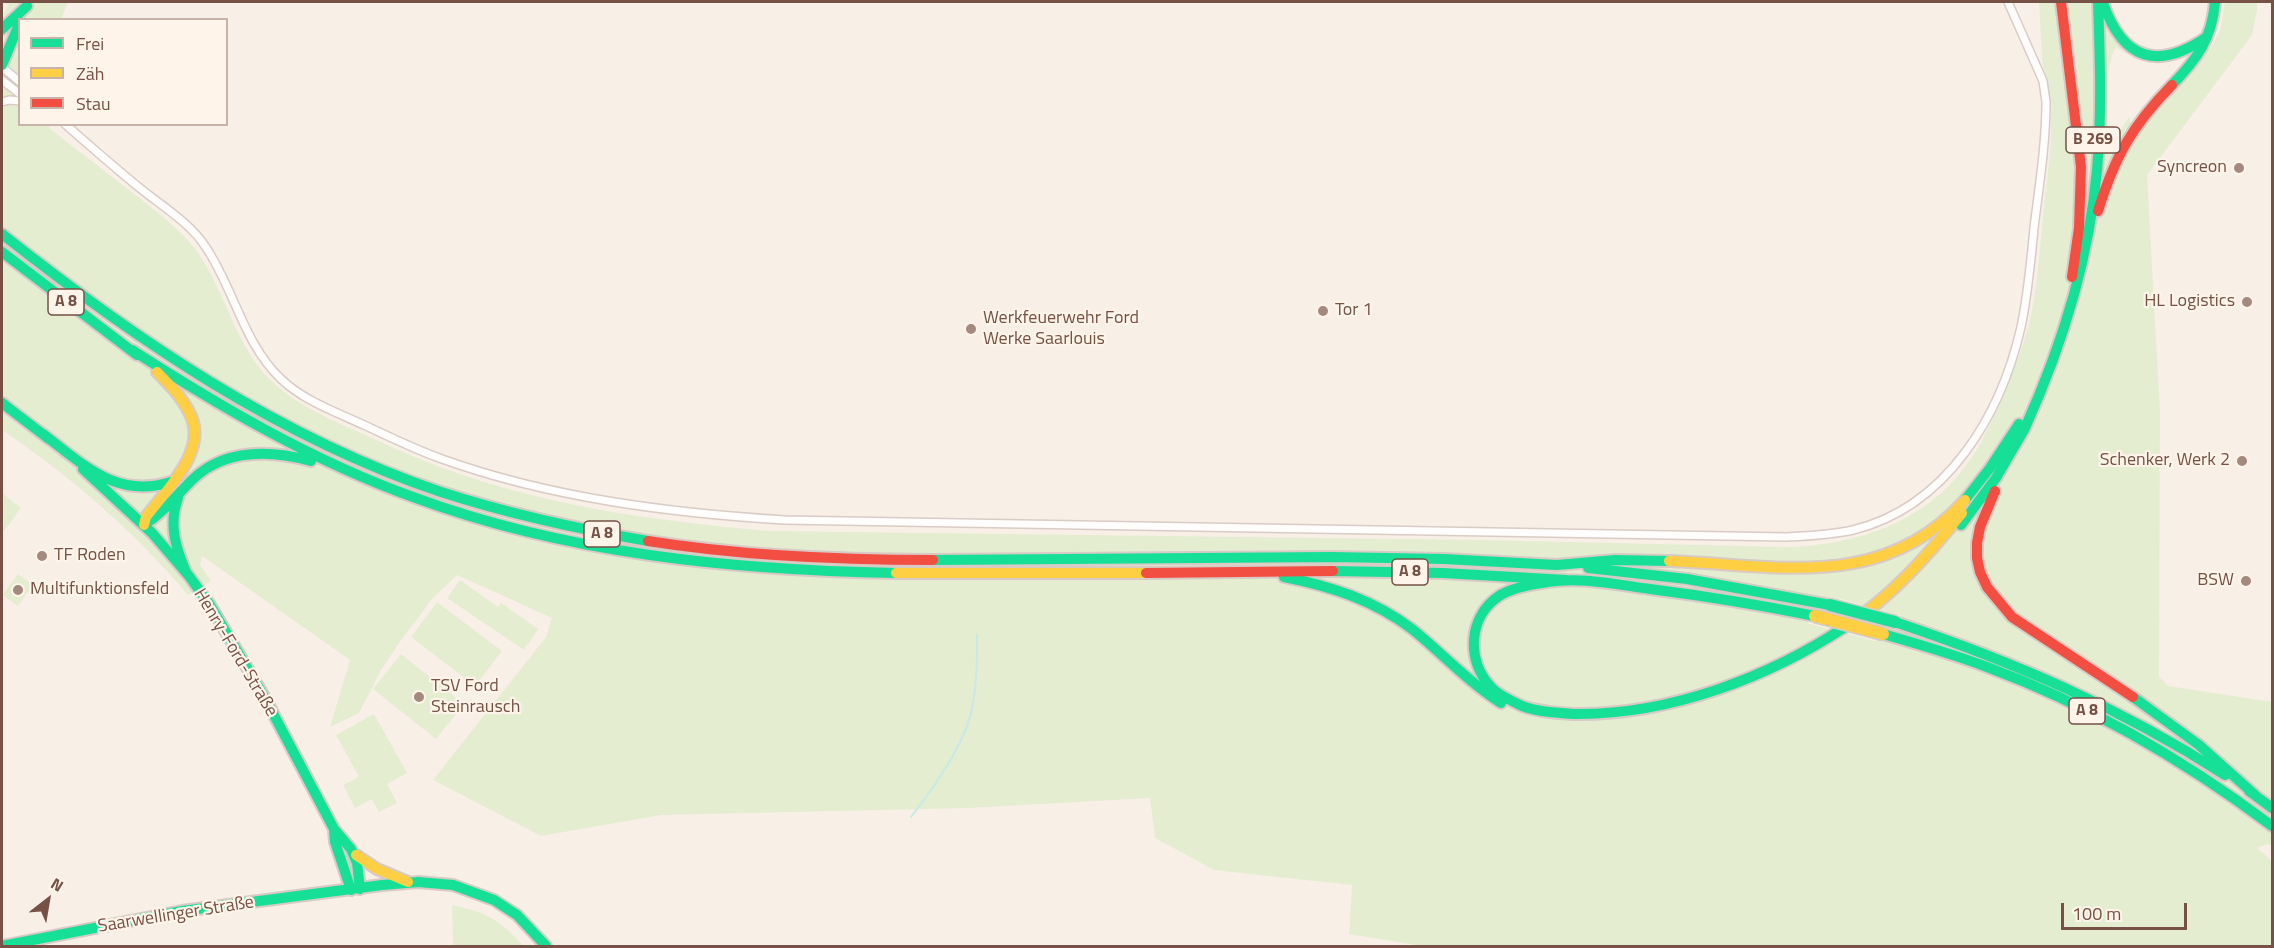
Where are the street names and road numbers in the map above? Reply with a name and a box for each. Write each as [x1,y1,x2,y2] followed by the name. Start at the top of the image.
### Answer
[2066,127,2120,153] road number: B 269
[48,289,84,315] road number: A 8
[584,521,620,547] road number: A 8
[1392,559,1428,585] road number: A 8
[188,585,282,721] street label: Henry-Ford-Straße
[2069,698,2105,724] road number: A 8
[96,892,256,938] street label: Saarwellinger Straße

